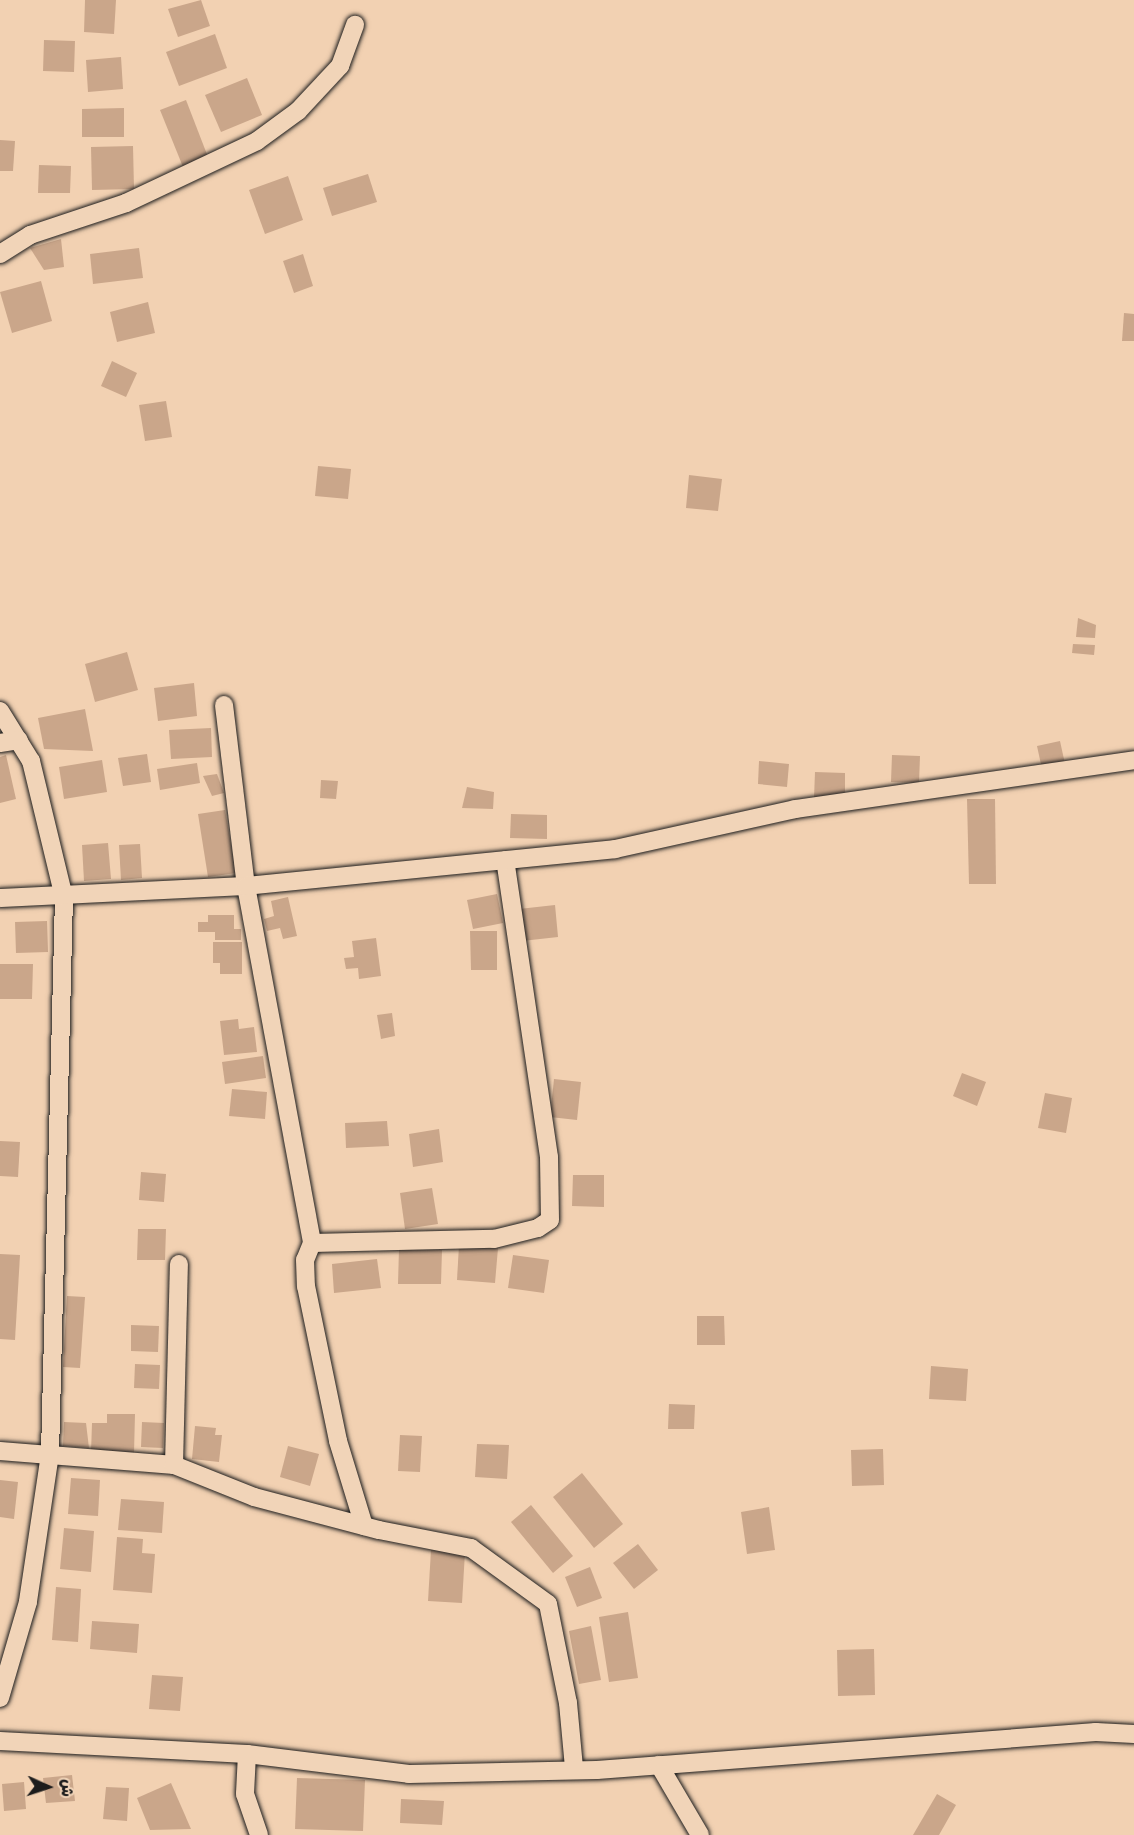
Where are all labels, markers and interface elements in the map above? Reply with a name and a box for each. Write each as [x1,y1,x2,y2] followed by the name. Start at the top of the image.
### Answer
[18,1757,78,1817] north arrow
[54,1779,78,1797] text: ش

